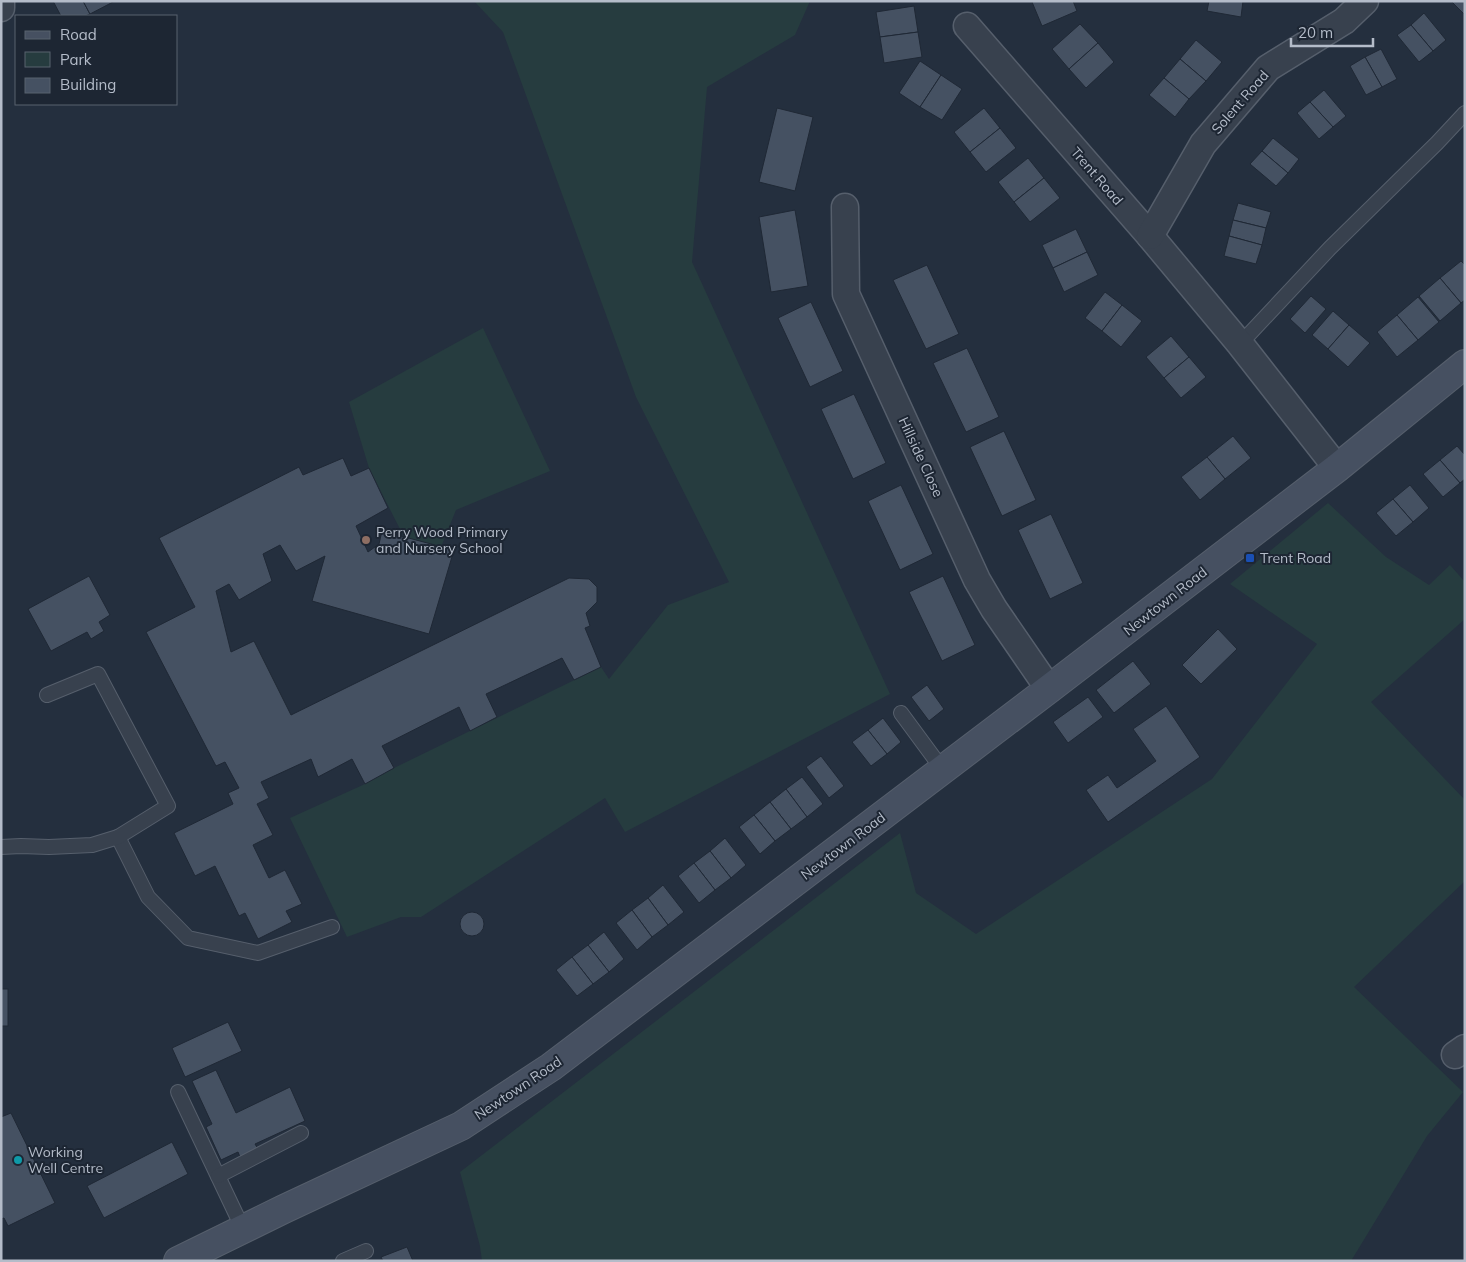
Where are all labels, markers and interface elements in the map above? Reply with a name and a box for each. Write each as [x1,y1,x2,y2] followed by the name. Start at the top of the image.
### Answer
[15,15,178,105] legend
[1291,15,1374,47] scale bar
[1298,23,1333,42] text: 20 m
[60,25,97,44] text: Road
[60,50,92,69] text: Park
[1207,66,1273,138] street label: Solent Road
[60,75,116,94] text: Building
[1067,143,1127,209] street label: Trent Road
[895,414,947,500] street label: Hillside Close
[376,523,508,557] place label: Perry Wood Primary and Nursery School
[360,534,372,546] marker: Perry Wood Primary and Nursery School
[1260,549,1331,567] place label: Trent Road
[1244,552,1256,564] marker: Trent Road
[1120,563,1210,639] street label: Newtown Road
[797,808,889,884] street label: Newtown Road
[471,1052,565,1124] street label: Newtown Road
[28,1143,103,1177] place label: Working Well Centre
[12,1154,24,1166] marker: Working Well Centre

